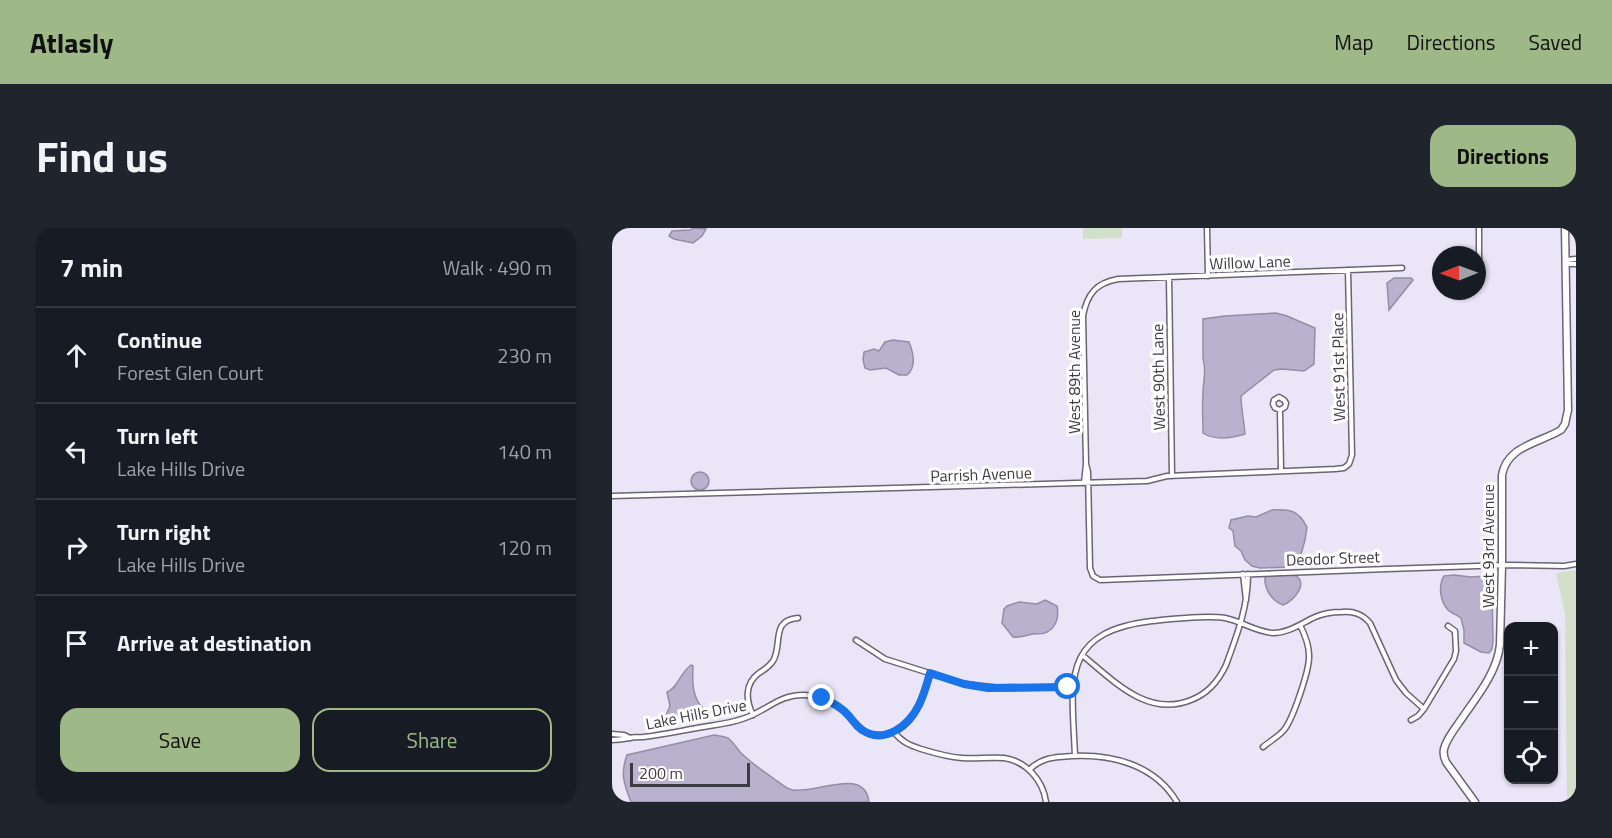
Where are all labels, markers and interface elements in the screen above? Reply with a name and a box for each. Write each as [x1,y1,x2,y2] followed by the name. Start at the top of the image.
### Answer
[30,21,113,64] text: Atlasly
[1334,26,1374,58] text: Map
[1407,26,1496,58] text: Directions
[1529,26,1582,58] text: Saved
[36,124,168,188] text: Find us
[1430,125,1576,187] button: Directions
[1432,246,1486,300] north arrow
[60,248,123,287] text: 7 min
[1209,249,1291,275] street label: Willow Lane
[443,252,552,283] text: Walk · 490 m
[1062,310,1086,434] street label: West 89th Avenue
[1325,312,1351,422] street label: West 91st Place
[117,323,202,357] text: Continue
[1145,324,1171,430] street label: West 90th Lane
[60,339,93,372] icon: ahead
[497,340,552,371] text: 230 m
[117,357,263,388] text: Forest Glen Court
[117,419,198,453] text: Turn left
[60,435,93,468] icon: left
[497,436,552,467] text: 140 m
[117,453,245,484] text: Lake Hills Drive
[930,460,1032,488] street label: Parrish Avenue
[1476,484,1500,608] street label: West 93rd Avenue
[117,515,211,549] text: Turn right
[60,531,93,564] icon: right
[497,532,552,563] text: 120 m
[1286,544,1381,572] street label: Deodor Street
[117,549,245,580] text: Lake Hills Drive
[1504,622,1558,784] map controls
[1504,622,1558,676] button: +
[117,626,312,660] text: Arrive at destination
[60,627,93,660] icon: arrive
[1054,673,1080,699] route start
[1504,676,1558,730] button: −
[808,684,834,710] route end
[643,692,749,736] street label: Lake Hills Drive
[60,708,300,772] button: Save
[312,708,552,772] button: Share
[1504,730,1558,784] button: locate
[630,760,750,788] scale bar
[639,761,683,785] text: 200 m

